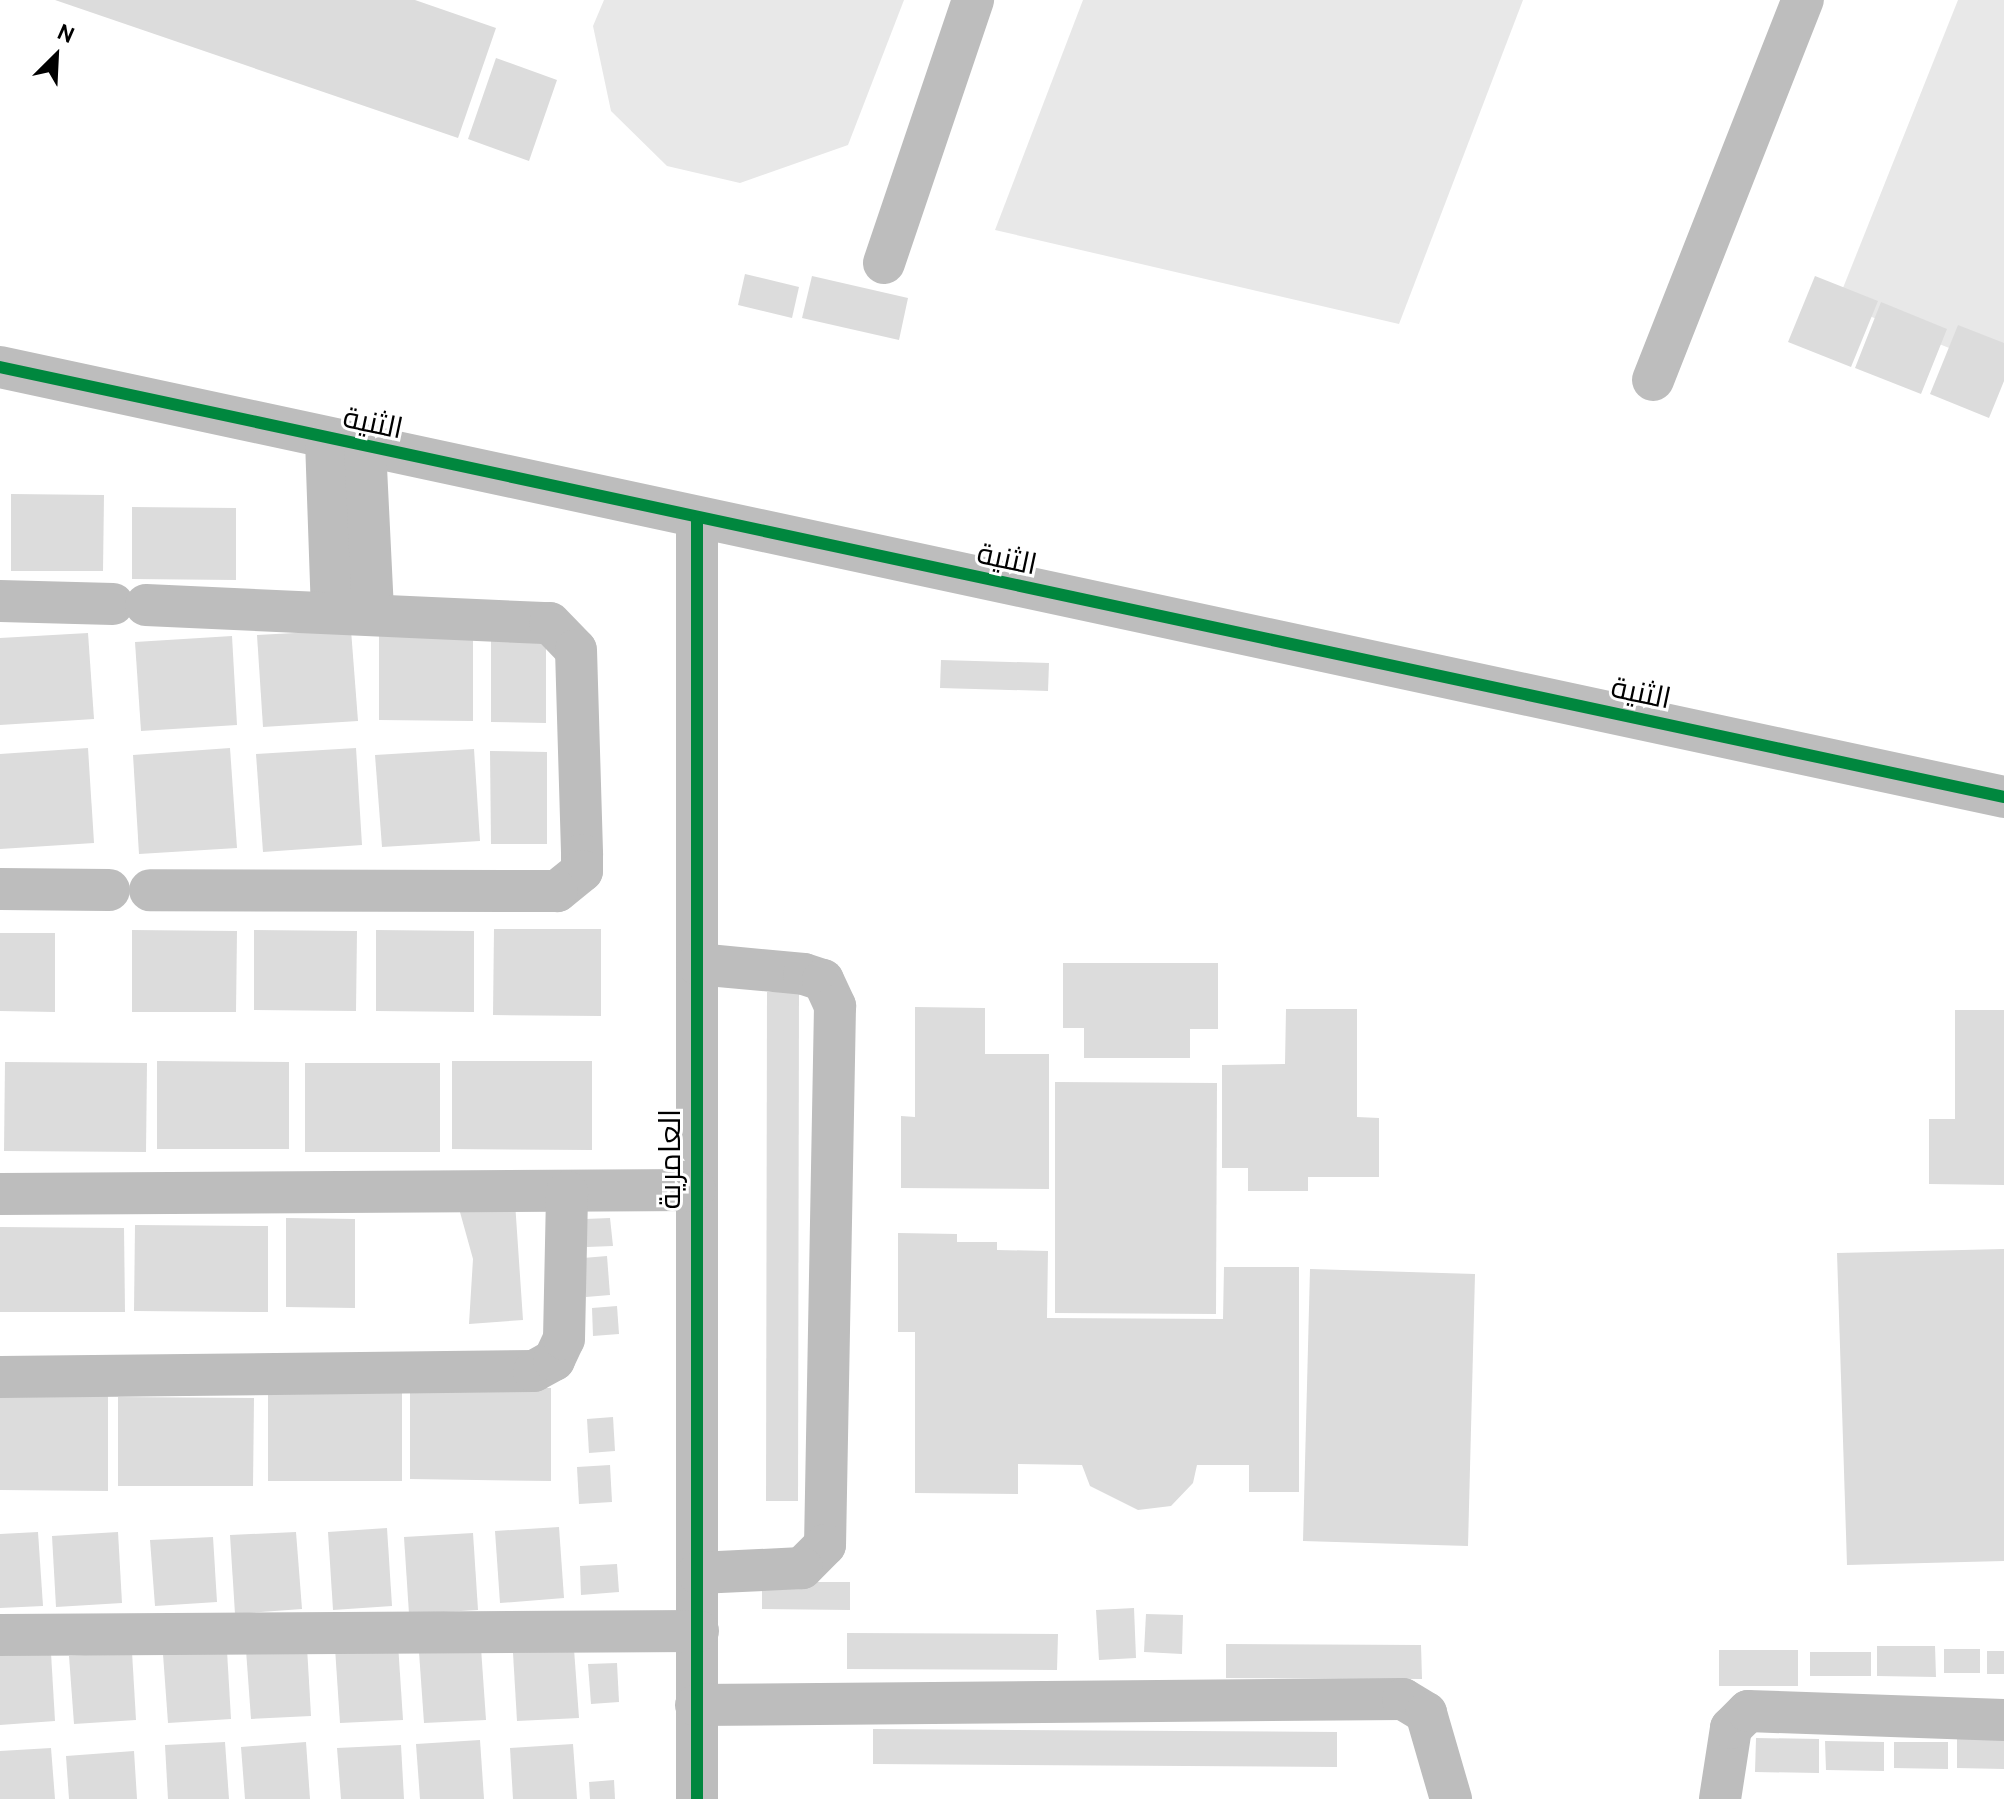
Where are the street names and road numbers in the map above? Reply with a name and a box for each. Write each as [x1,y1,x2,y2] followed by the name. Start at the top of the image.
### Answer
[340,399,406,447] street label: الثنية
[974,535,1040,583] street label: الثنية
[1608,669,1674,717] street label: الثنية
[652,1109,688,1209] street label: العامرية

